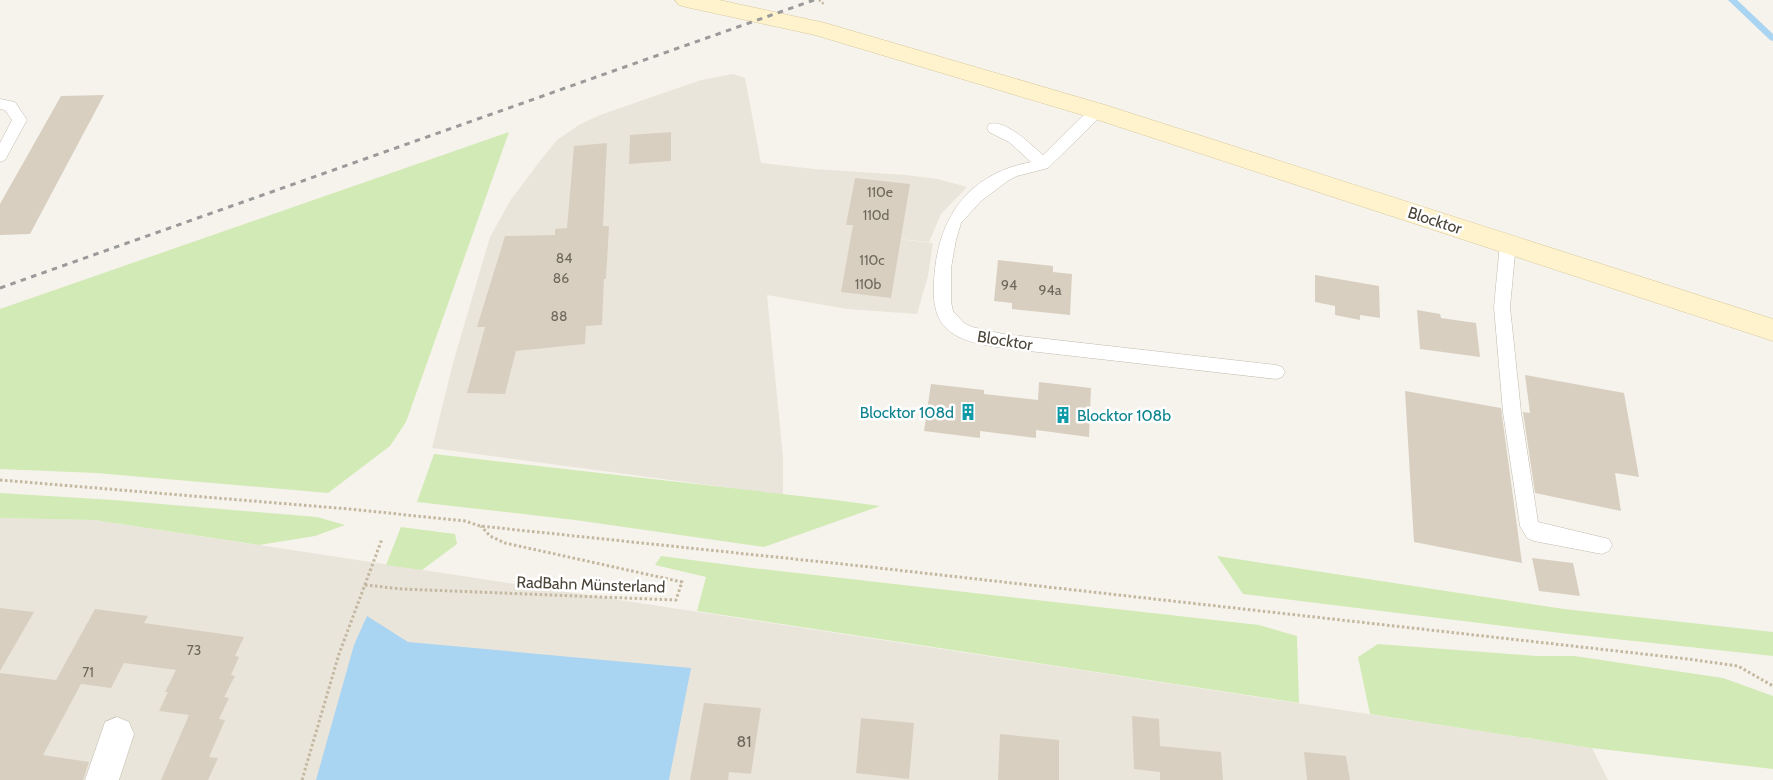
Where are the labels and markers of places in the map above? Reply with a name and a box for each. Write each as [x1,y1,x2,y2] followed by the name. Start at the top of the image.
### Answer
[958,402,978,422] building icon: Blocktor 108d
[860,403,954,422] place label: Blocktor 108d
[1053,405,1073,425] building icon: Blocktor 108b
[1077,406,1171,425] place label: Blocktor 108b

